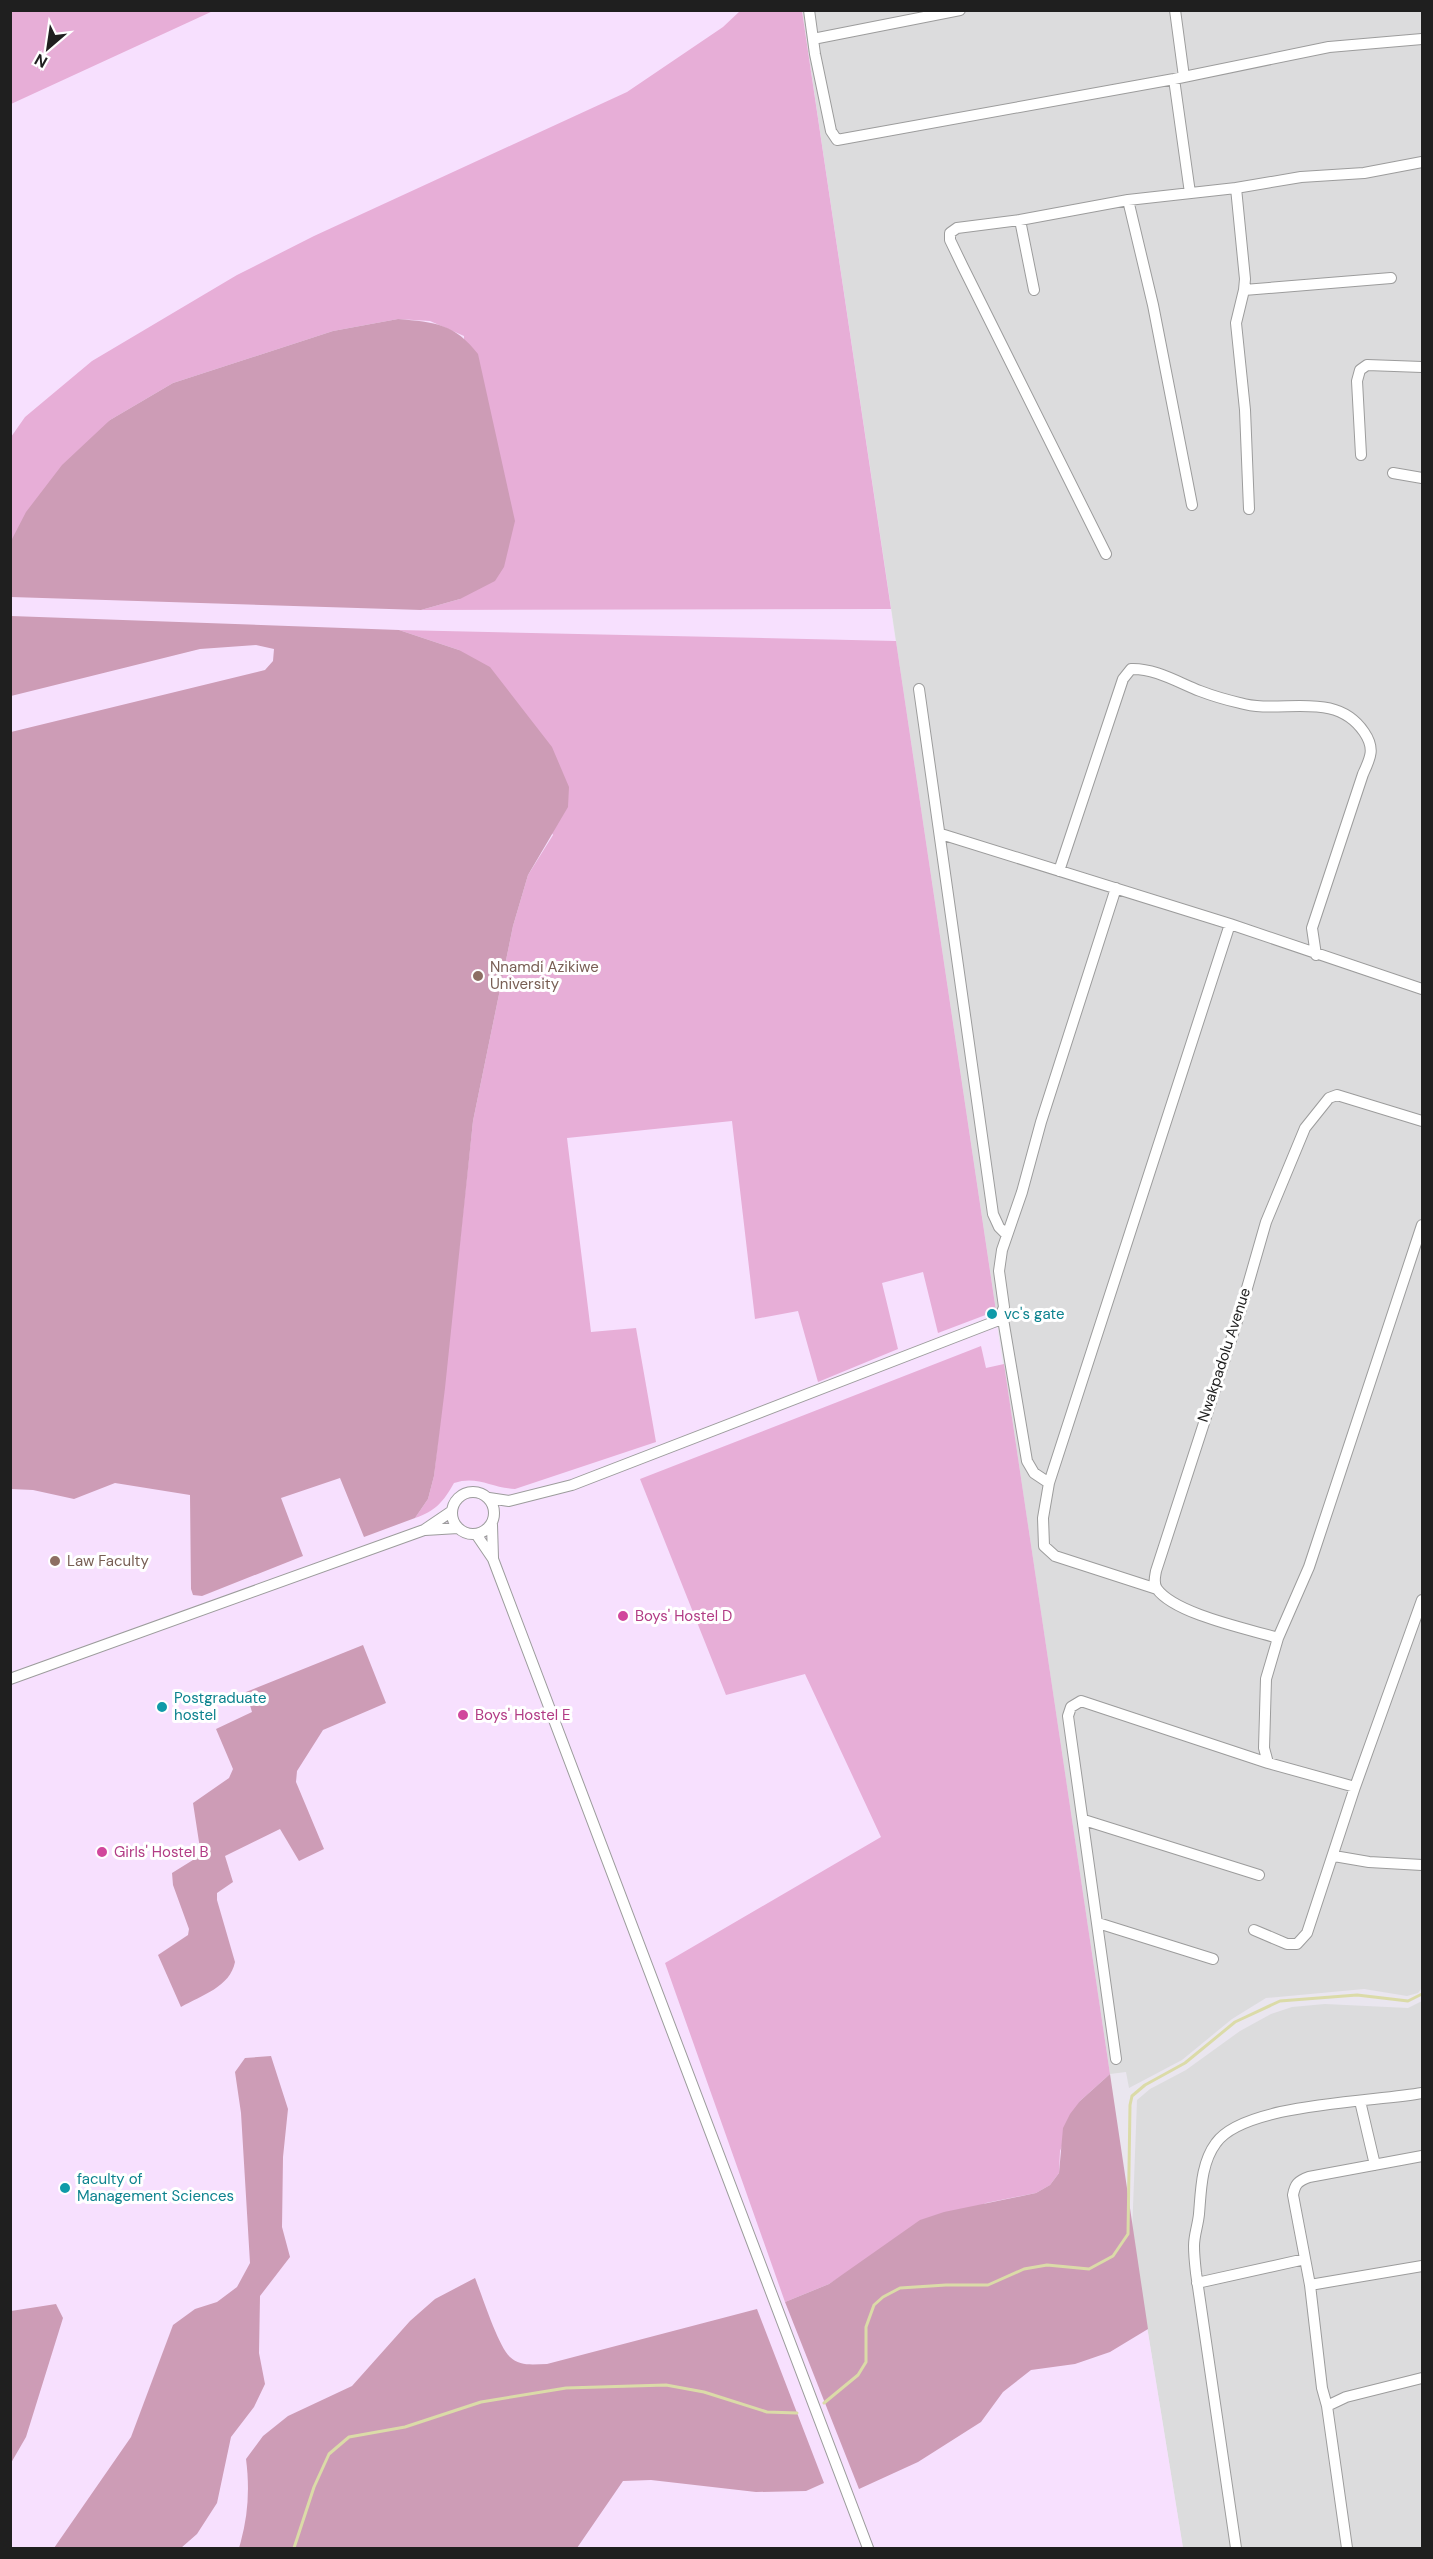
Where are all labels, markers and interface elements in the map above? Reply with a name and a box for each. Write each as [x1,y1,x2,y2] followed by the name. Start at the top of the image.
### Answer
[18,18,78,78] north arrow
[31,49,51,73] text: N
[490,957,599,994] place label: Nnamdi Azikiwe University
[471,969,485,983] marker: Nnamdi Azikiwe University
[1193,1285,1255,1425] street label: Nwakpadolu Avenue
[1004,1304,1065,1324] place label: vc's gate
[985,1307,999,1321] marker: vc's gate
[67,1551,149,1571] place label: Law Faculty
[48,1554,62,1568] marker: Law Faculty
[635,1606,732,1626] place label: Boys' Hostel D
[616,1609,630,1623] marker: Boys' Hostel D
[174,1688,266,1725] place label: Postgraduate hostel
[155,1700,169,1714] marker: Postgraduate hostel
[475,1705,570,1725] place label: Boys' Hostel E
[456,1708,470,1722] marker: Boys' Hostel E
[114,1842,209,1862] place label: Girls' Hostel B
[95,1845,109,1859] marker: Girls' Hostel B
[77,2169,234,2206] place label: faculty of Management Sciences
[58,2181,72,2195] marker: faculty of Management Sciences

